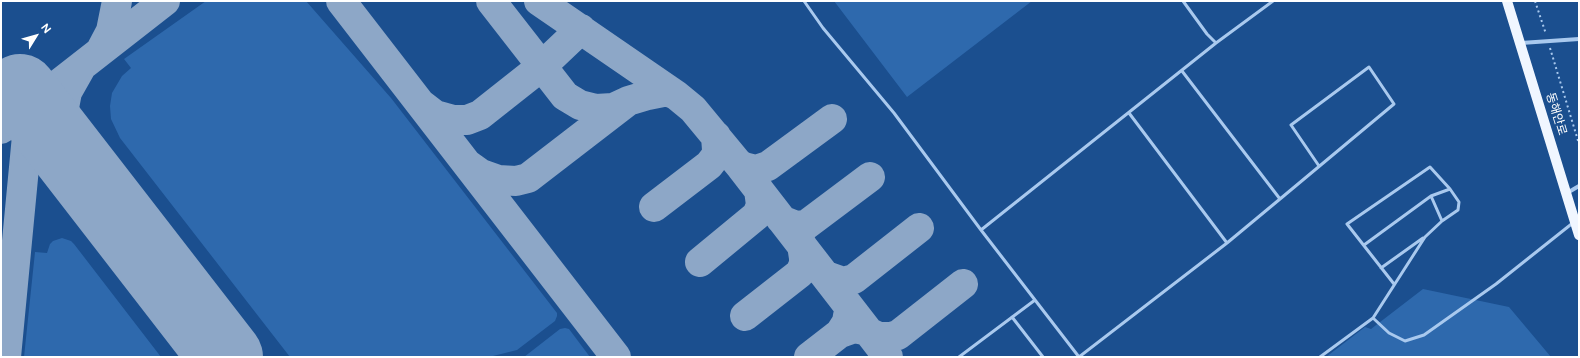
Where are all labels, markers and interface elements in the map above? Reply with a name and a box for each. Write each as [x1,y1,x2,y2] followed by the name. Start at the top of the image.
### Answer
[16,16,56,56] north arrow
[38,21,54,36] text: N
[1543,91,1569,137] street label: 동해안로

